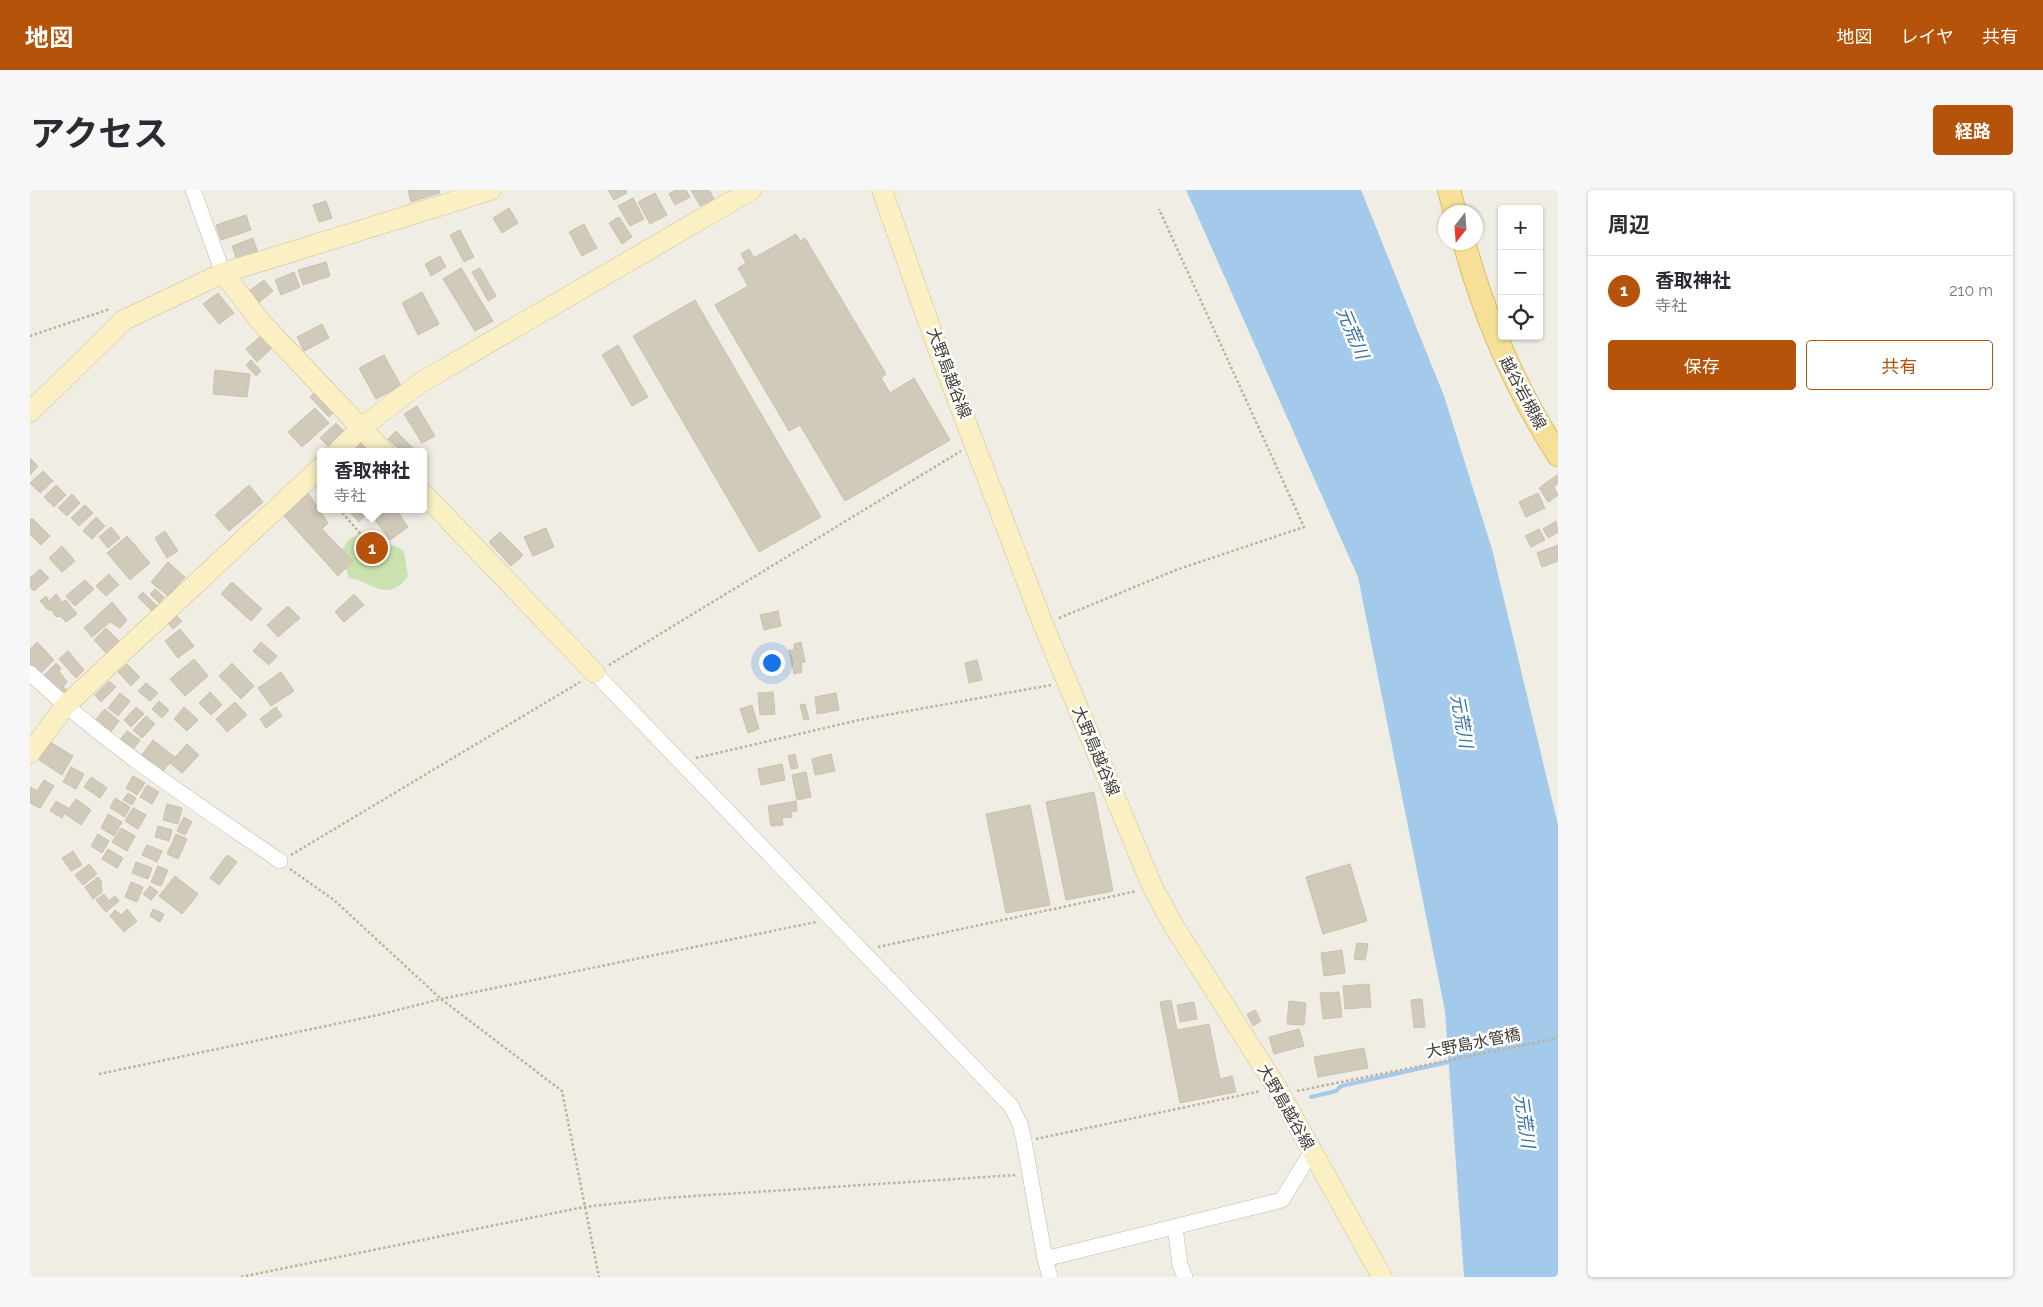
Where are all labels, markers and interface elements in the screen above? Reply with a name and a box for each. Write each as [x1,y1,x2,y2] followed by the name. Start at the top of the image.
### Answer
[25,23,73,52] text: 地図
[1837,26,1873,47] text: 地図
[1901,26,1954,47] text: レイヤ
[1982,26,2018,47] text: 共有
[1933,105,2013,155] button: 経路
[30,113,168,154] text: アクセス
[1438,205,1483,250] north arrow
[1498,205,1543,340] map controls
[1498,205,1543,250] button: +
[1608,212,1650,237] text: 周辺
[1498,250,1543,295] button: −
[1655,269,1731,291] text: 香取神社
[1620,281,1628,300] text: 1
[1949,281,1993,300] text: 210 m
[1498,295,1543,340] button: locate
[1655,296,1687,315] text: 寺社
[1333,304,1374,364] water label: 元荒川
[923,325,975,421] street label: 大野島越谷線
[1608,340,1796,390] button: 保存
[1806,340,1993,390] button: 共有
[1496,353,1550,433] street label: 越谷岩槻線
[317,448,427,513] popup
[334,459,410,481] text: 香取神社
[334,486,366,505] text: 寺社
[356,529,388,567] pin: 1
[759,650,785,676] your location
[1447,693,1477,751] water label: 元荒川
[1068,703,1124,799] street label: 大野島越谷線
[1424,1025,1522,1061] street label: 大野島水管橋
[1254,1061,1318,1153] street label: 大野島越谷線
[1511,1093,1539,1151] water label: 元荒川

